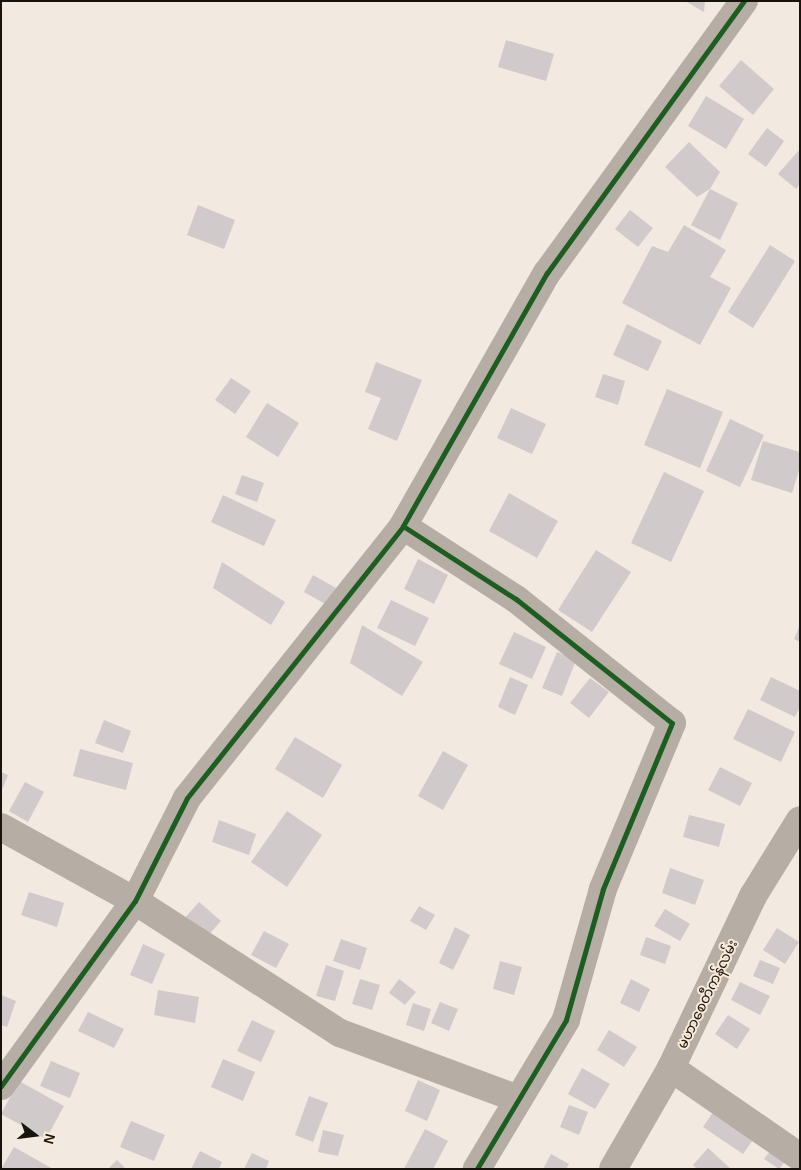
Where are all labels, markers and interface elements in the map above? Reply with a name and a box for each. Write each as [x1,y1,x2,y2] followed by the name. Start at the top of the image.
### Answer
[673,937,741,1051] street label: မဟာစေတီကန်လမ်း
[10,1110,60,1160] north arrow
[40,1132,59,1146] text: N

